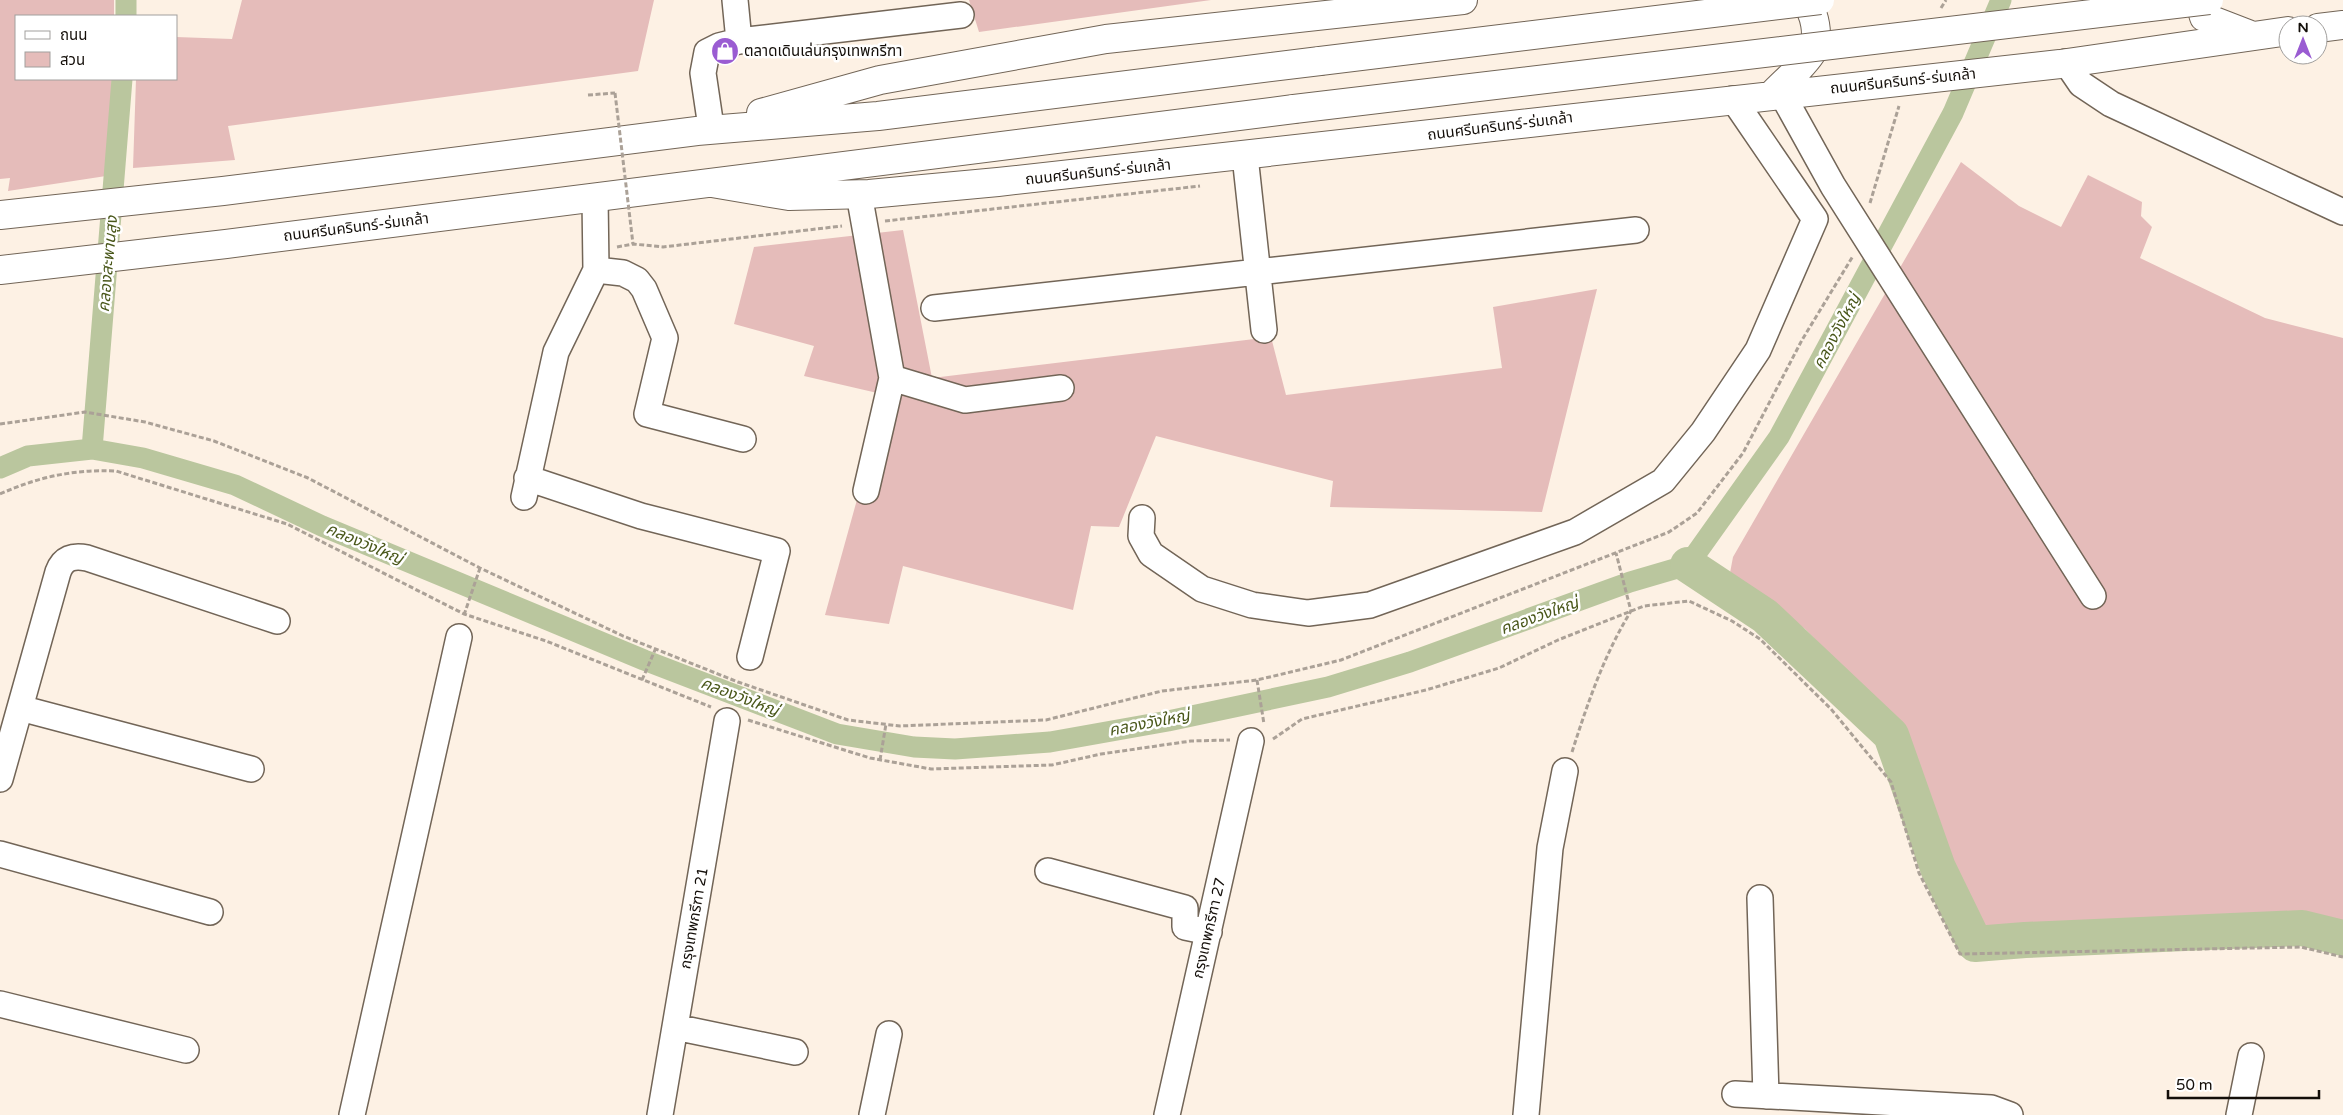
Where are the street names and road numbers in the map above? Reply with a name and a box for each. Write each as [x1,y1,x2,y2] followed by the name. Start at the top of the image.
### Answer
[1829,64,1977,98] street label: ถนนศรีนครินทร์-ร่มเกล้า
[1426,108,1574,144] street label: ถนนศรีนครินทร์-ร่มเกล้า
[1024,155,1172,189] street label: ถนนศรีนครินทร์-ร่มเกล้า
[282,209,430,245] street label: ถนนศรีนครินทร์-ร่มเกล้า
[676,866,712,970] street label: กรุงเทพกรีฑา 21
[1189,876,1229,980] street label: กรุงเทพกรีฑา 27

